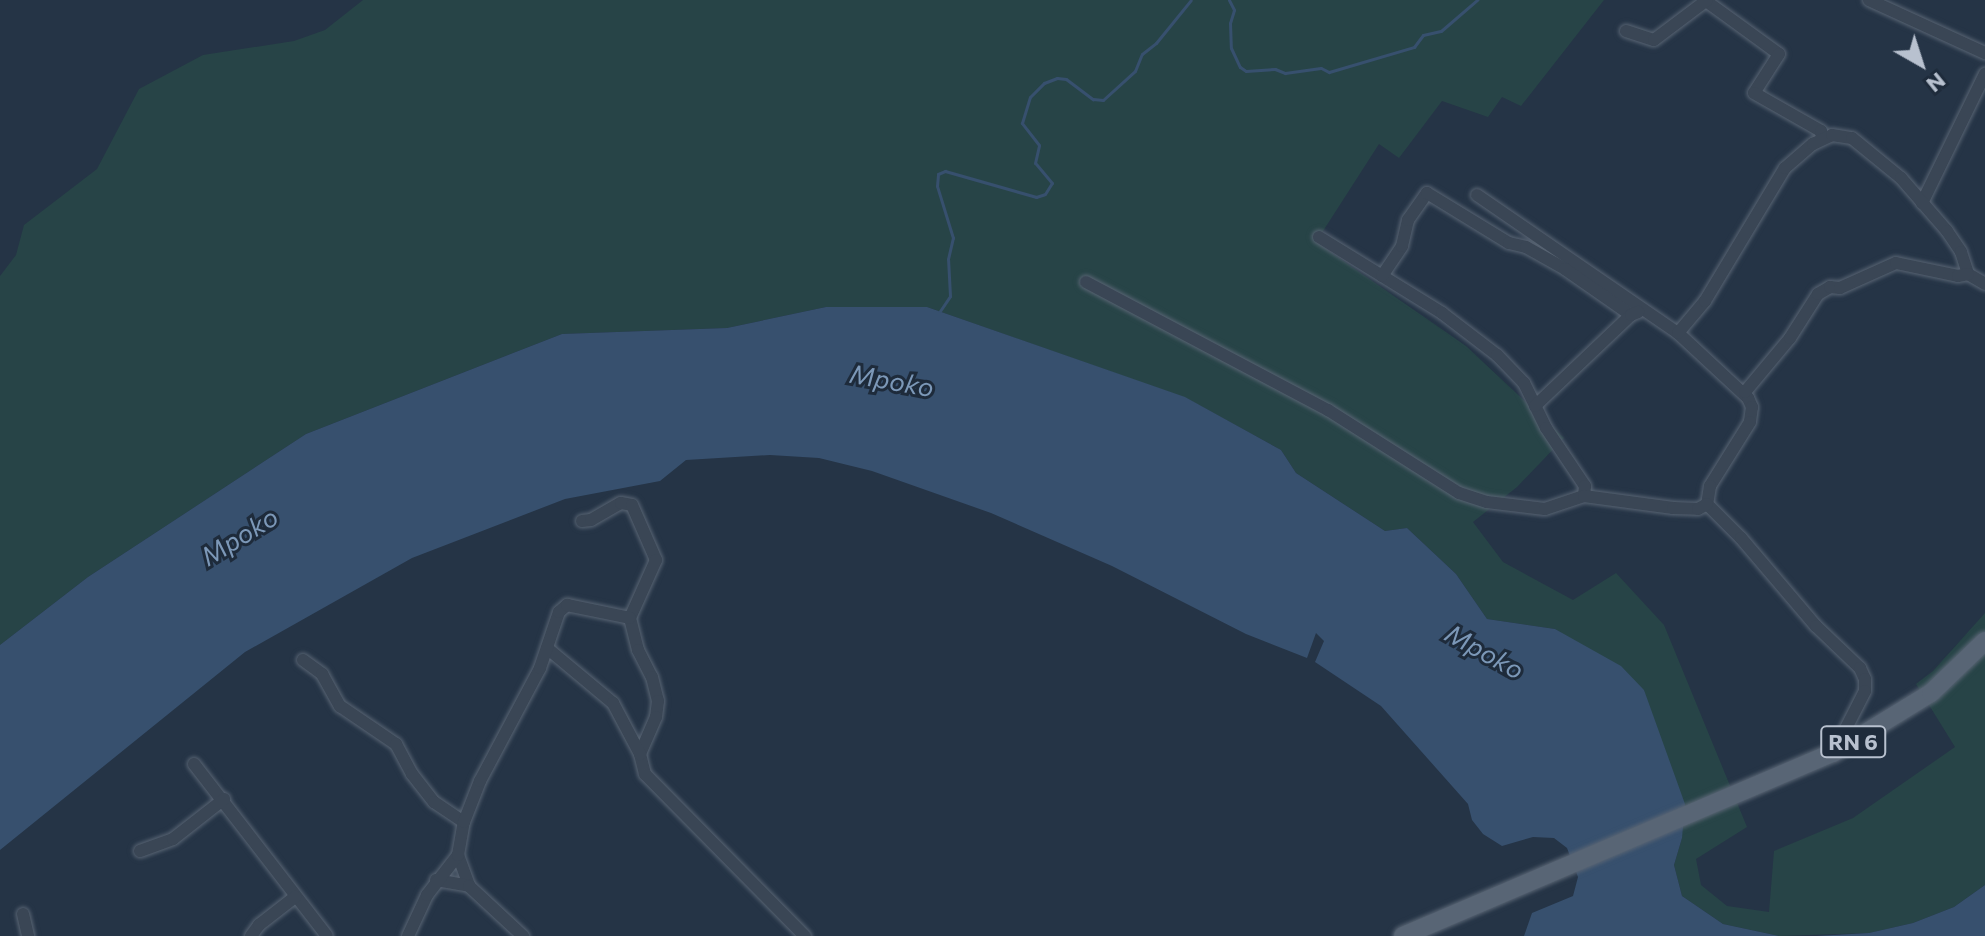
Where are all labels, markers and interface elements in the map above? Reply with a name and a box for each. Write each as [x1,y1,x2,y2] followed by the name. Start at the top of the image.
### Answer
[1881,24,1961,104] north arrow
[1922,67,1951,99] text: N
[848,357,936,403] water label: Mpoko
[195,500,283,572] water label: Mpoko
[1440,617,1530,685] water label: Mpoko
[1819,724,1887,760] road number: RN 6

